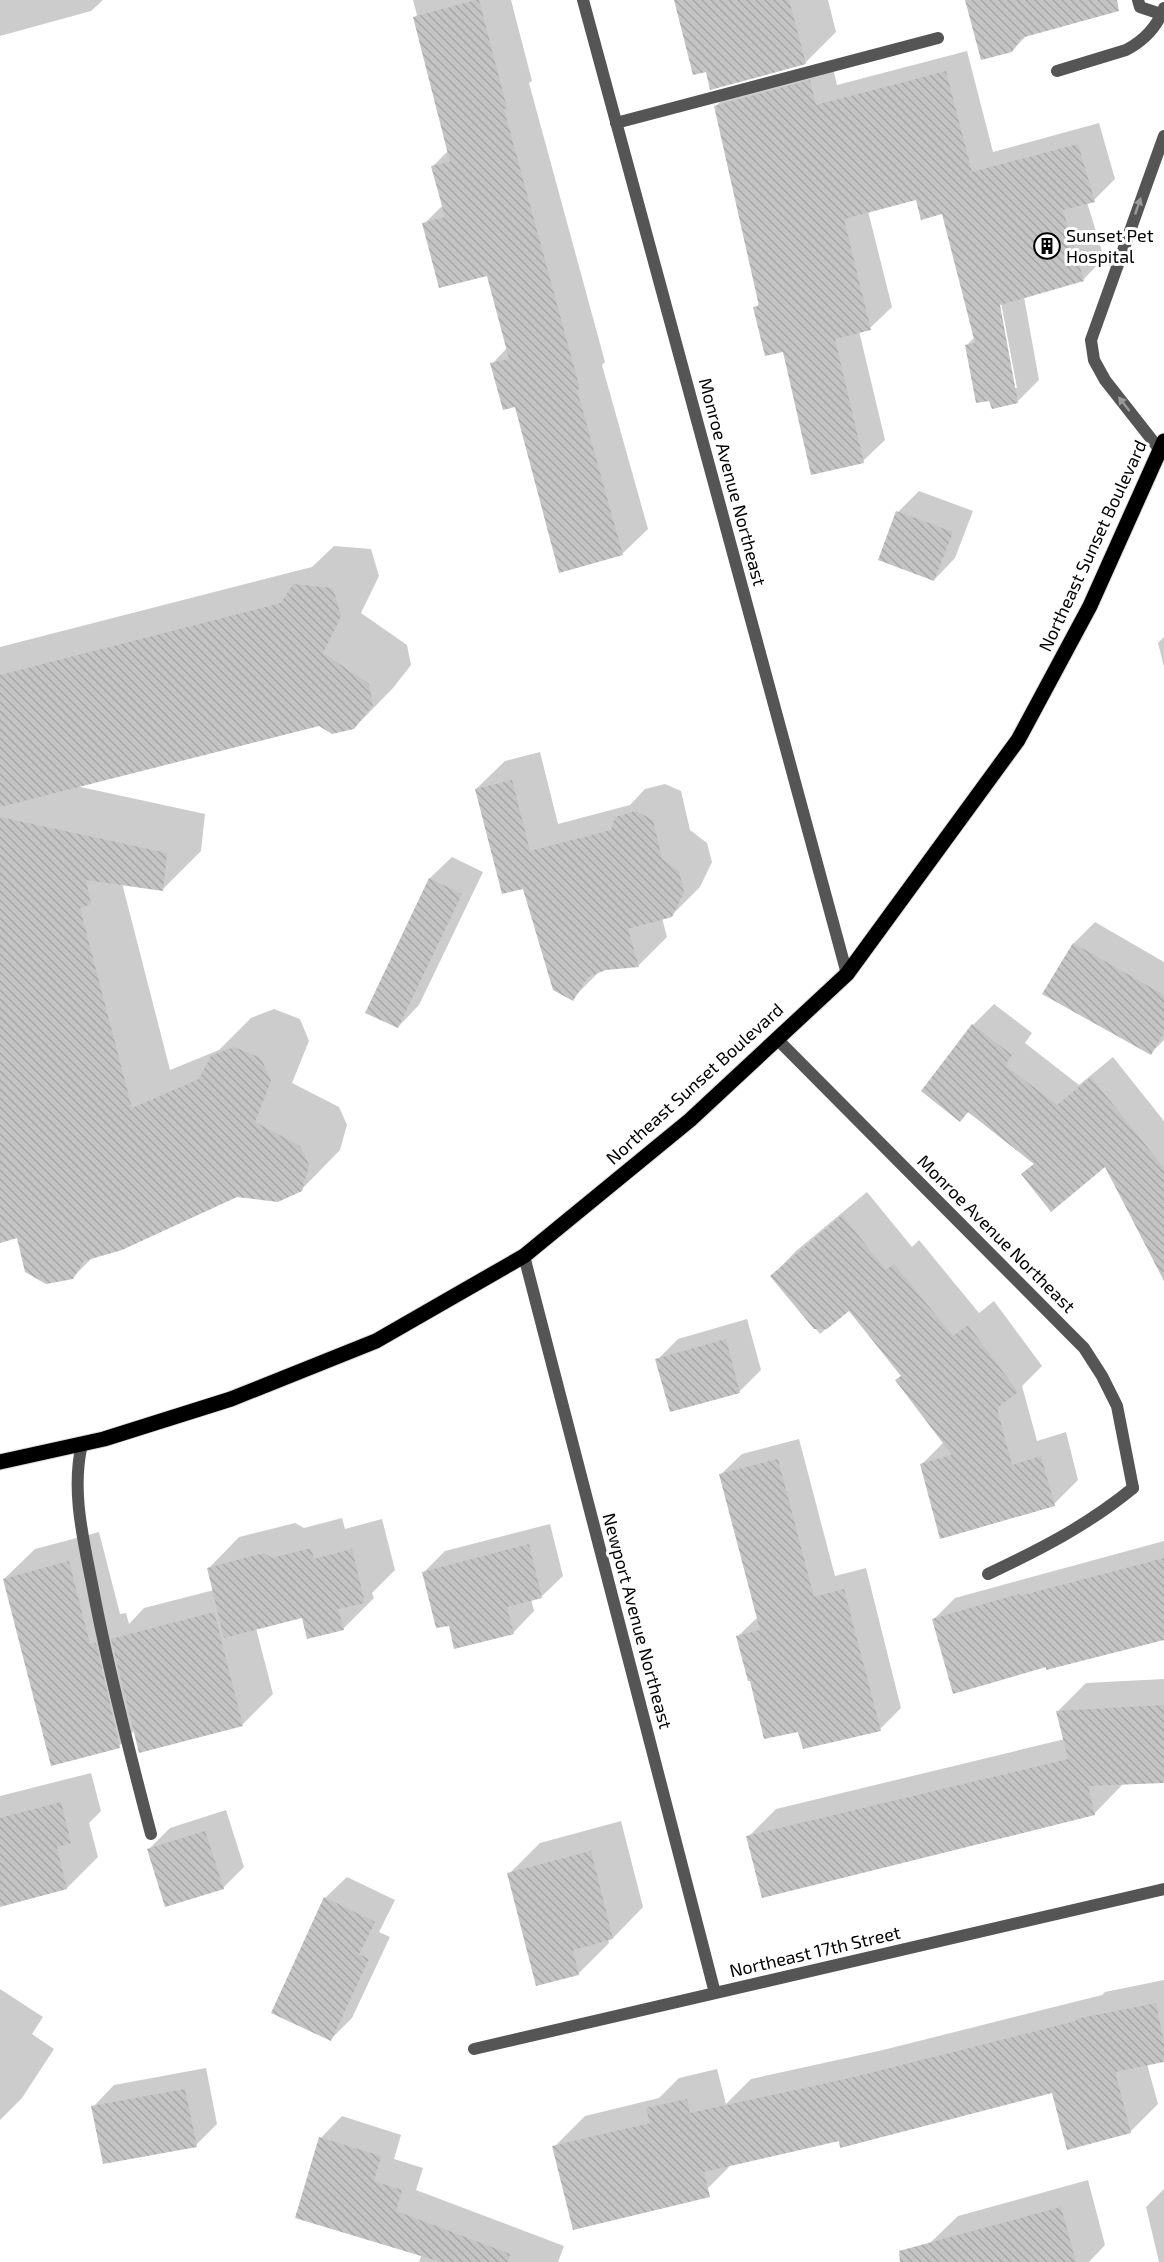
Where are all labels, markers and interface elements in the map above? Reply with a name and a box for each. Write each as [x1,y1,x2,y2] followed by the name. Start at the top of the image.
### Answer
[1134,197,1143,215] one-way arrow
[1066,224,1154,267] place label: Sunset Pet Hospital
[1032,231,1062,261] building icon: Sunset Pet Hospital
[695,375,771,588] street label: Monroe Avenue Northeast
[1117,396,1130,412] one-way arrow
[1033,436,1151,655] street label: Northeast Sunset Boulevard
[601,998,787,1169] street label: Northeast Sunset Boulevard
[913,1150,1080,1317] street label: Monroe Avenue Northeast
[599,1510,677,1731] street label: Newport Avenue Northeast
[727,1921,903,1981] street label: Northeast 17th Street

